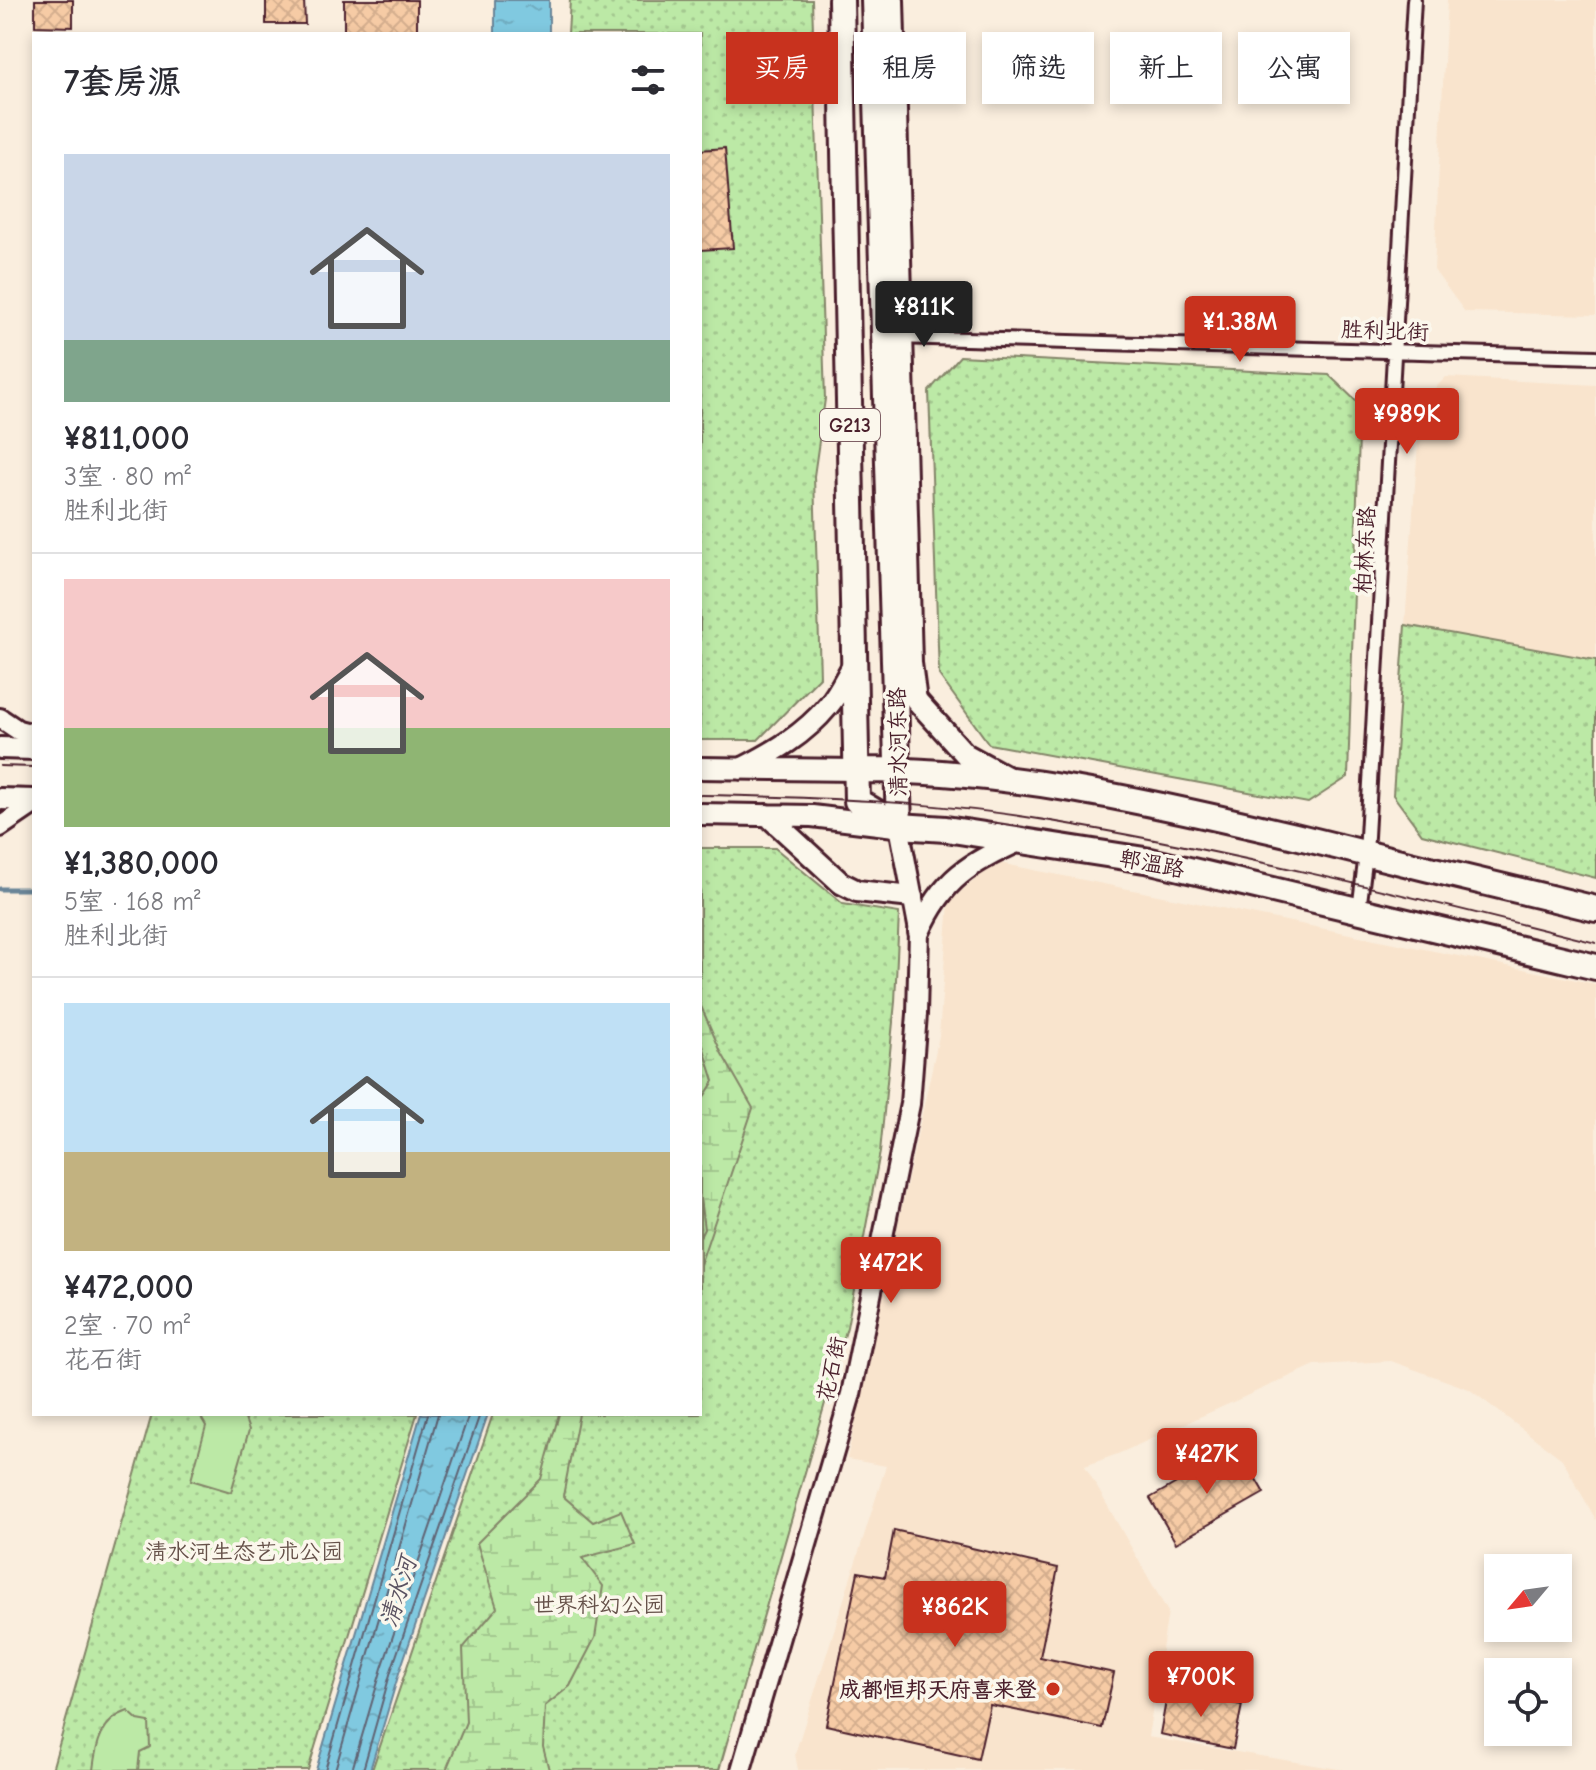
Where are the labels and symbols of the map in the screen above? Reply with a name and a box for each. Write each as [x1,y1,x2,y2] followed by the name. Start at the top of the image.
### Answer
[868,281,980,349] pin: ¥811K
[1175,296,1305,364] pin: ¥1.38M
[1341,316,1429,346] street label: 胜利北街
[1351,388,1463,456] pin: ¥989K
[820,409,880,441] road number: G213
[1350,505,1380,595] street label: 柏林东路
[884,687,912,797] street label: 清水河东路
[1117,845,1187,883] street label: 郫温路
[835,1237,947,1305] pin: ¥472K
[812,1334,852,1404] street label: 花石街
[1151,1428,1263,1496] pin: ¥427K
[145,1539,343,1565] park label: 清水河生态艺术公园
[374,1550,423,1631] water label: 清水河
[1484,1554,1572,1642] north arrow
[899,1581,1011,1649] pin: ¥862K
[533,1592,665,1618] park label: 世界科幻公园
[1145,1651,1257,1719] pin: ¥700K
[839,1677,1037,1703] place label: 成都恒邦天府喜来登
[1044,1680,1062,1698] marker: 成都恒邦天府喜来登

